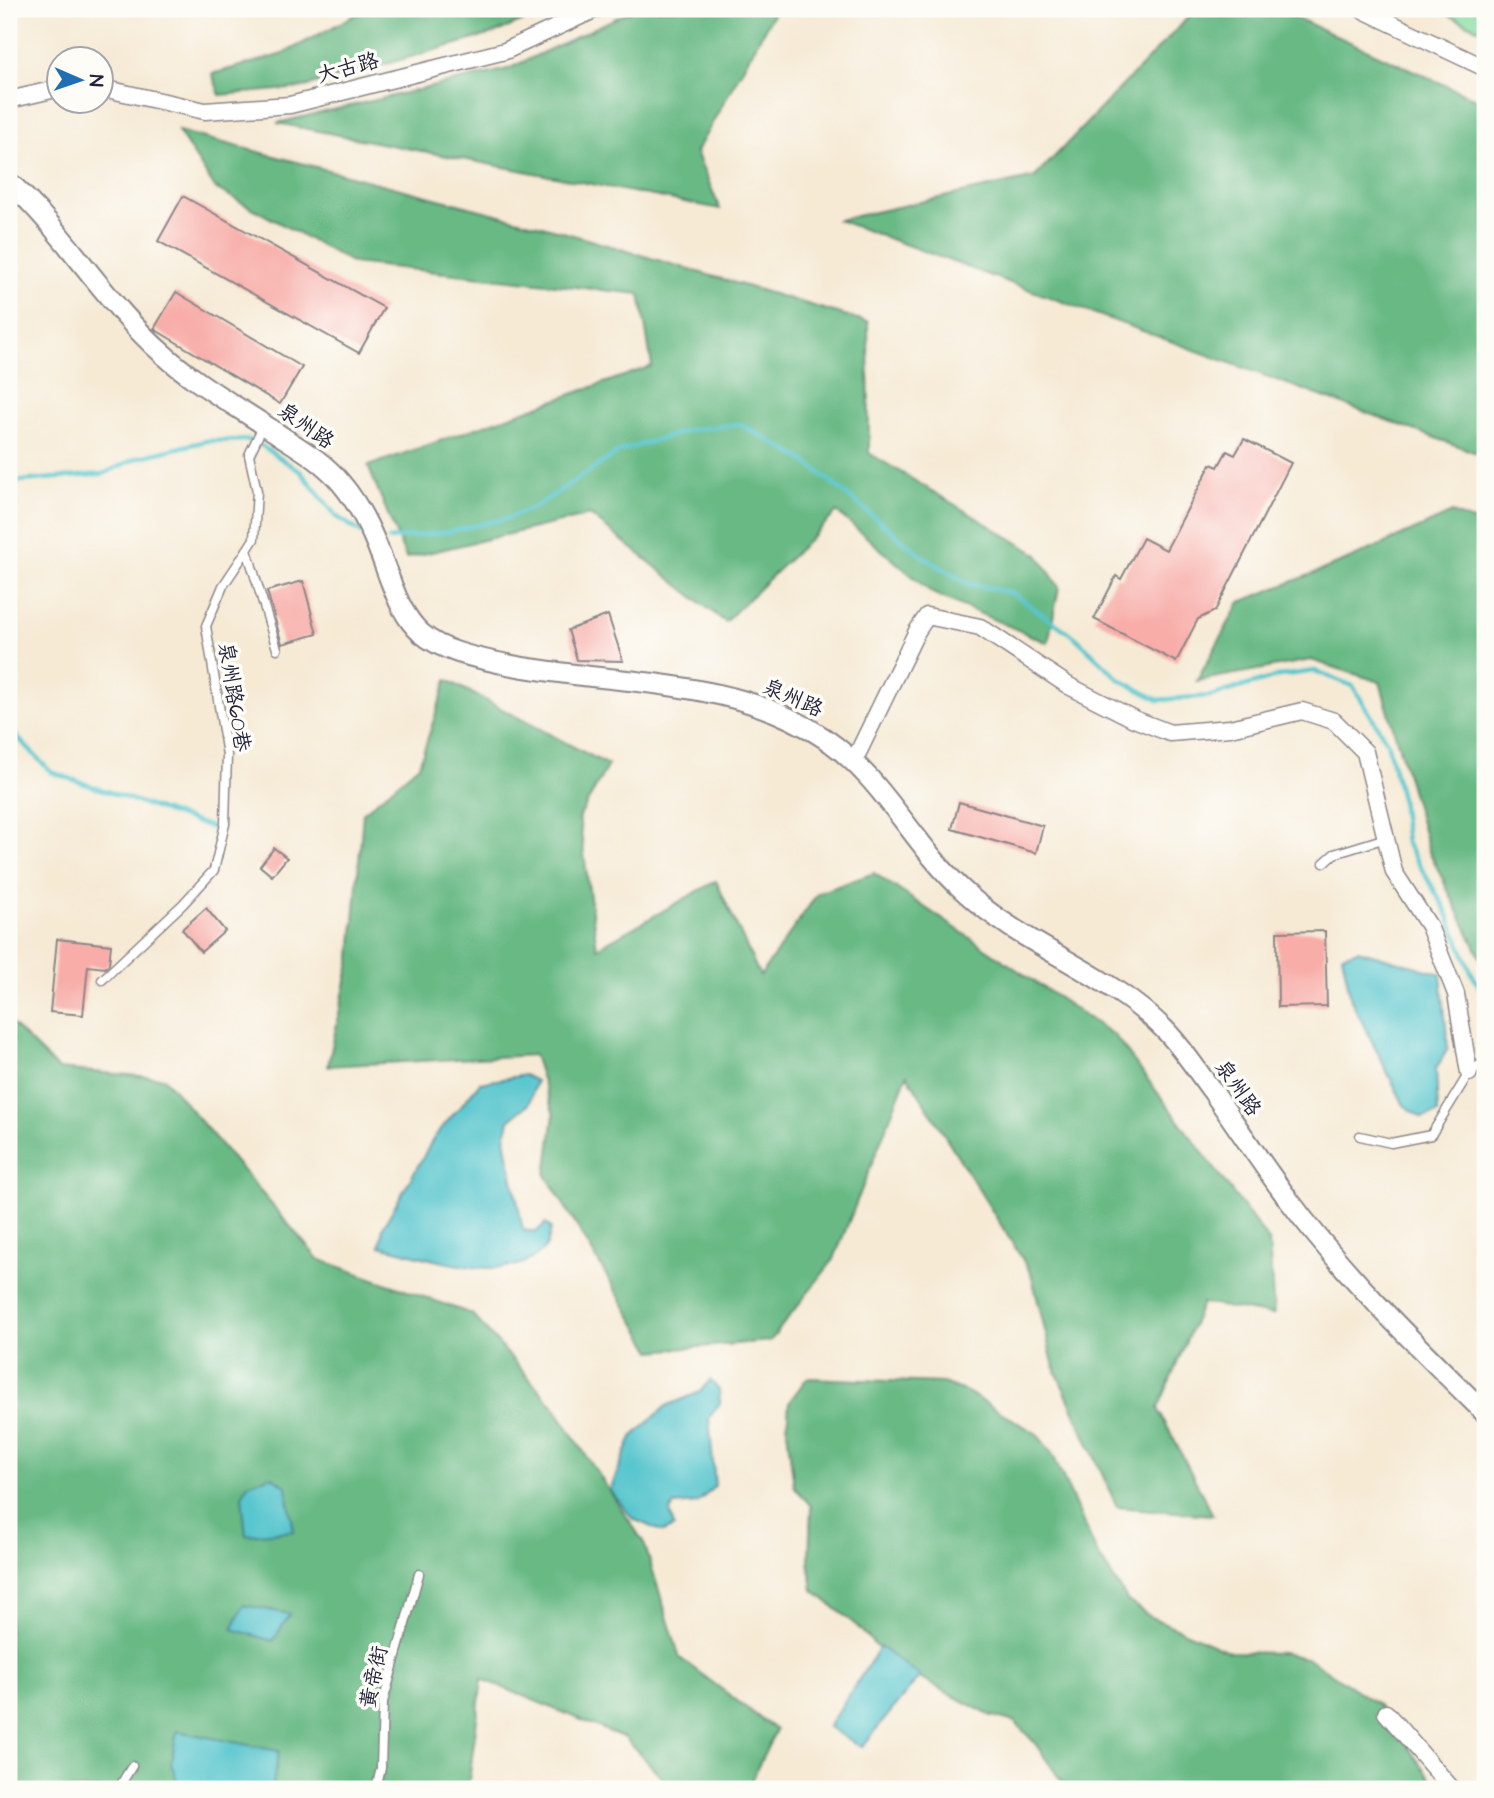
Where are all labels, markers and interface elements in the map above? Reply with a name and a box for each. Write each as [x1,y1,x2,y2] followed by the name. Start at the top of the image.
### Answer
[46,46,116,116] north arrow
[314,46,382,90] street label: 大古路
[82,74,109,87] text: N
[272,396,340,456] street label: 泉州路
[211,640,257,754] street label: 泉州路60巷
[758,672,828,724] street label: 泉州路
[1208,1054,1268,1122] street label: 泉州路
[353,1643,395,1711] street label: 黃帝街

